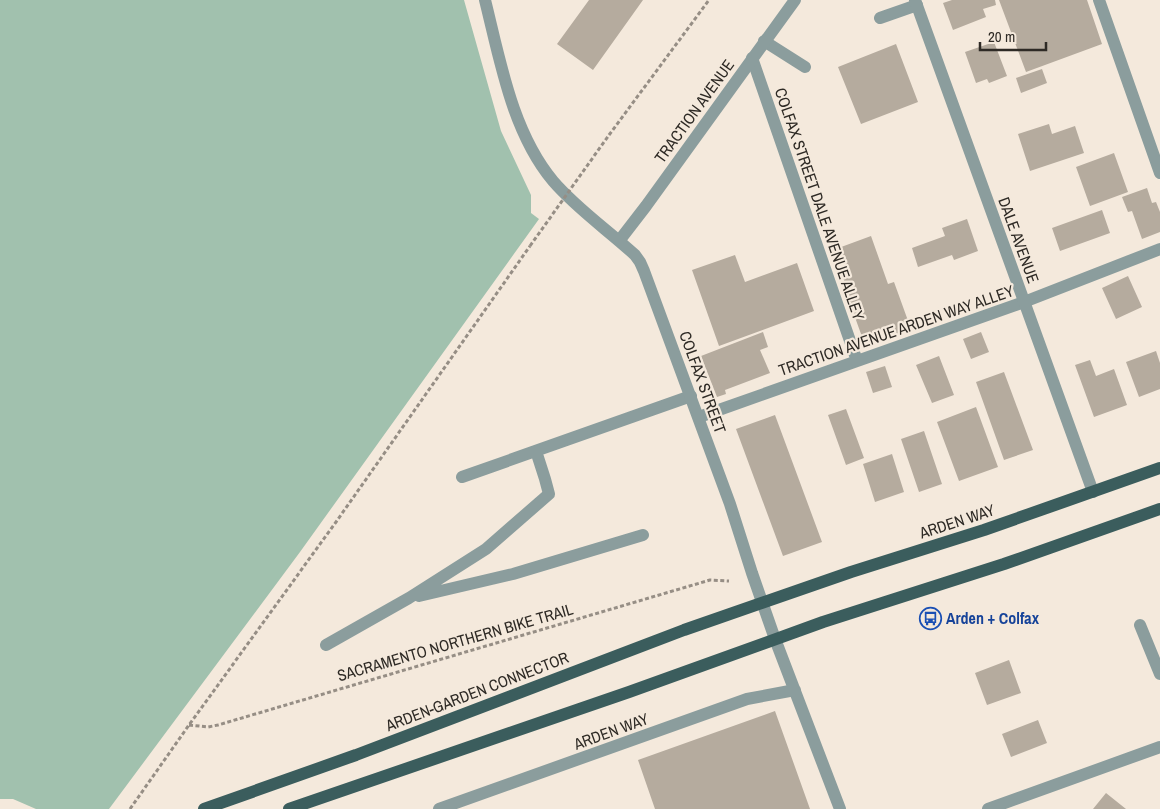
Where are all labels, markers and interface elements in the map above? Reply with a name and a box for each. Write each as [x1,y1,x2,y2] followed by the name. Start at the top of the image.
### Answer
[980,20,1046,52] scale bar
[988,26,1015,47] text: 20 m
[649,55,739,167] street label: TRACTION AVENUE
[770,85,870,323] street label: COLFAX STREET DALE AVENUE ALLEY
[993,194,1045,286] street label: DALE AVENUE
[775,279,1017,381] street label: TRACTION AVENUE ARDEN WAY ALLEY
[674,328,732,436] street label: COLFAX STREET
[916,498,998,544] street label: ARDEN WAY
[335,598,576,686] street label: SACRAMENTO NORTHERN BIKE TRAIL
[918,606,942,630] bus stop icon: Arden + Colfax
[946,607,1040,629] place label: Arden + Colfax
[381,646,572,736] street label: ARDEN-GARDEN CONNECTOR
[570,707,652,755] street label: ARDEN WAY

